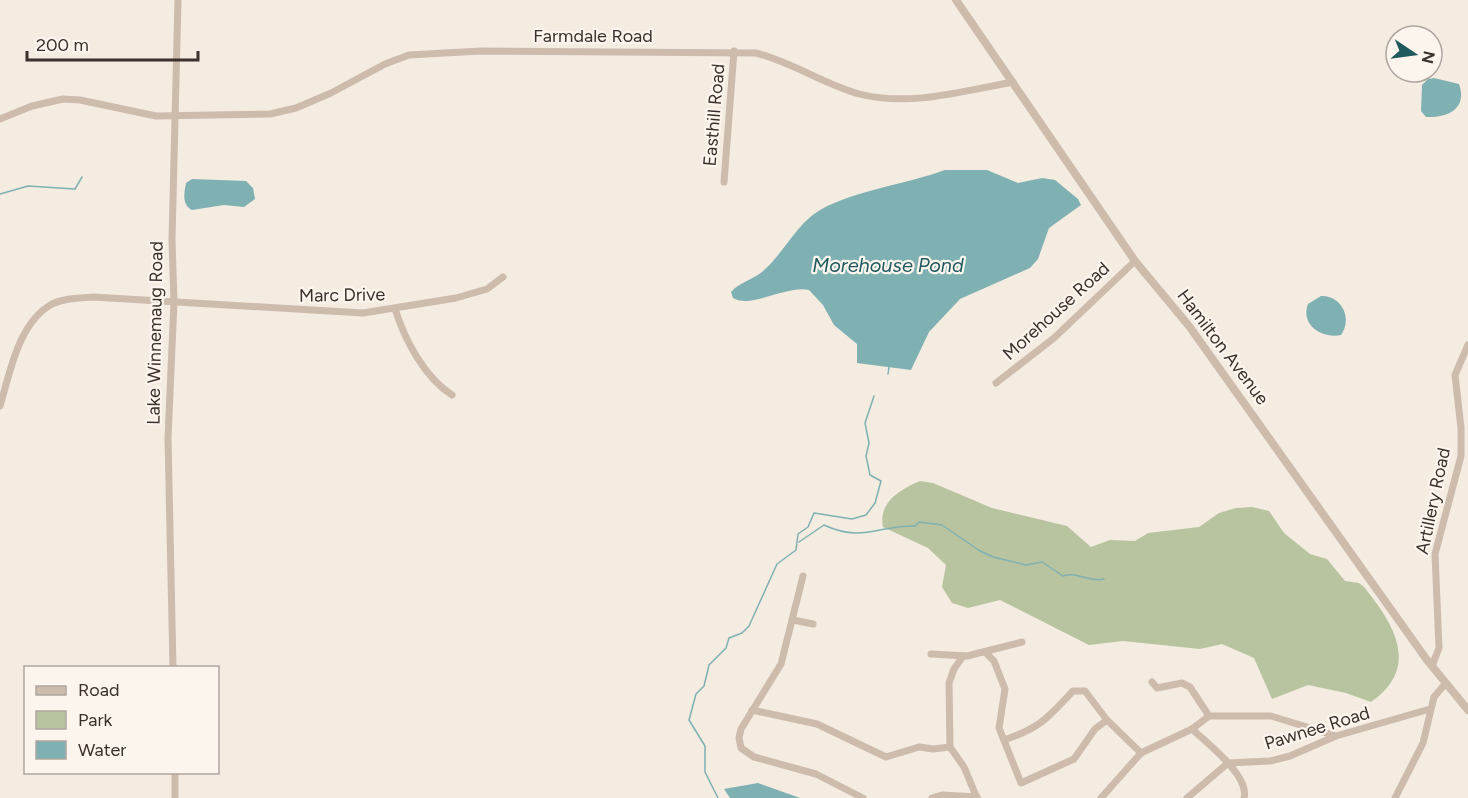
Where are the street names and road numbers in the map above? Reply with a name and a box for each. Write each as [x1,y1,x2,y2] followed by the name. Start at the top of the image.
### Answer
[533,25,653,47] street label: Farmdale Road
[699,63,729,167] street label: Easthill Road
[142,241,168,425] street label: Lake Winnemaug Road
[998,257,1114,365] street label: Morehouse Road
[299,283,385,307] street label: Marc Drive
[1172,285,1274,409] street label: Hamilton Avenue
[1411,446,1455,556] street label: Artillery Road
[1262,702,1372,754] street label: Pawnee Road

